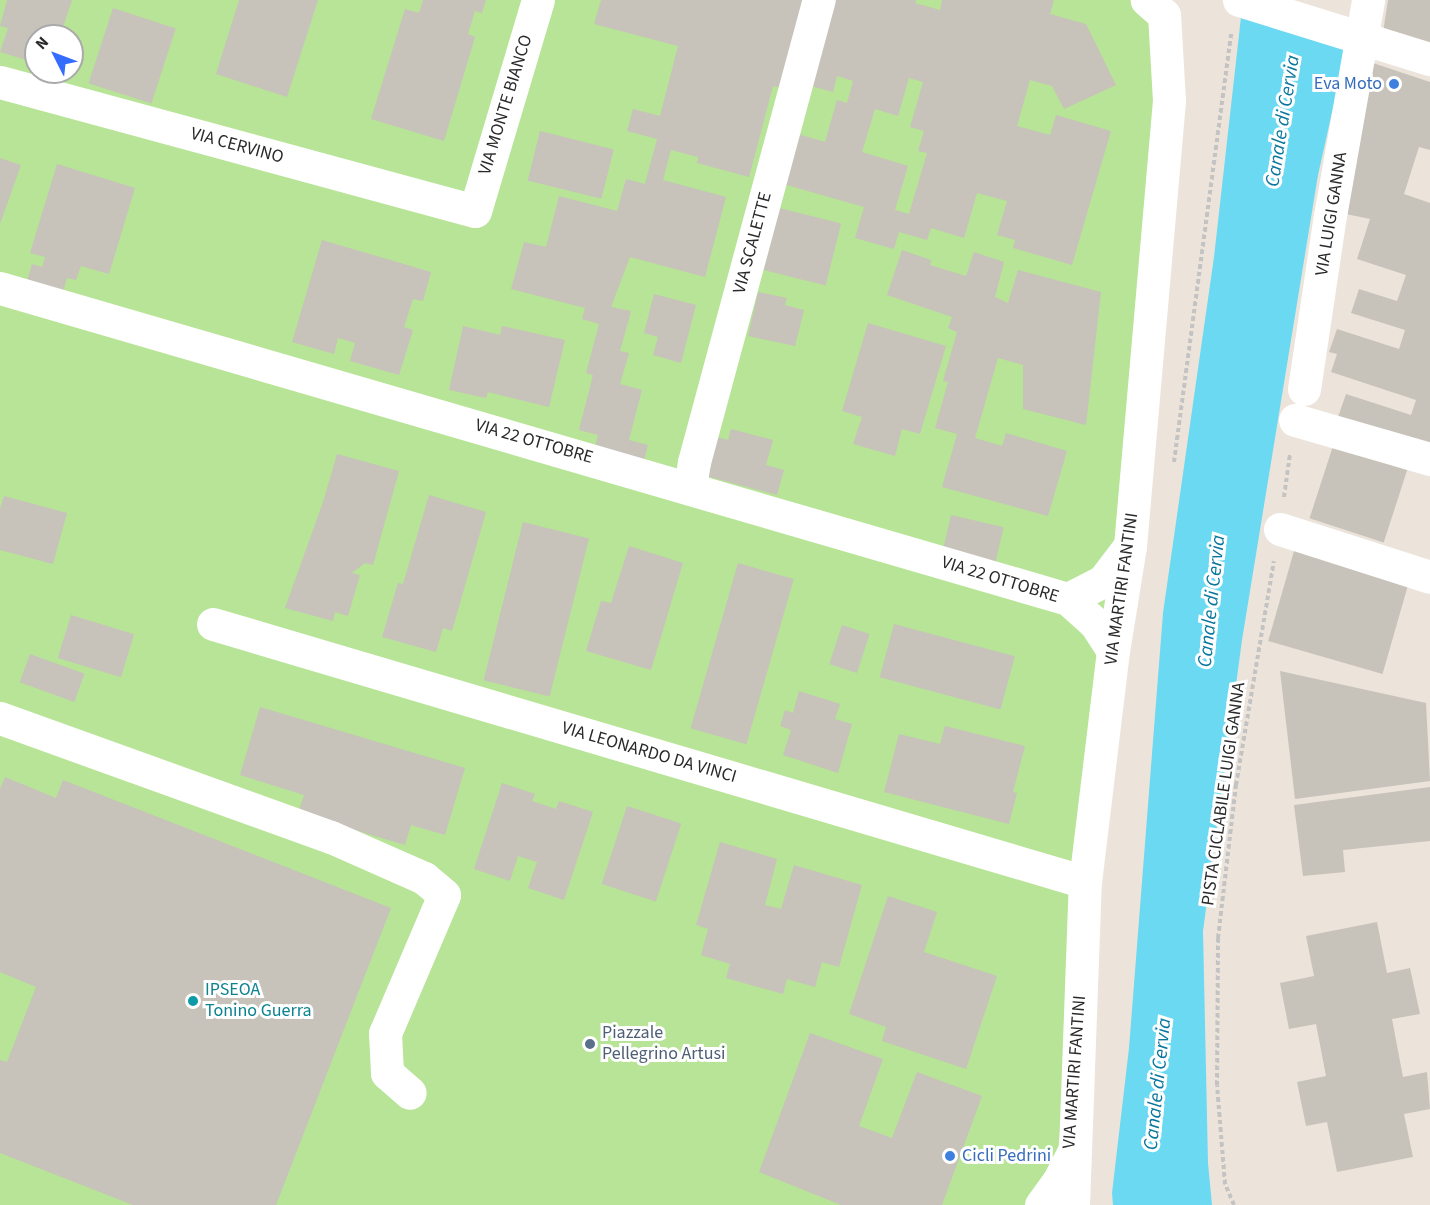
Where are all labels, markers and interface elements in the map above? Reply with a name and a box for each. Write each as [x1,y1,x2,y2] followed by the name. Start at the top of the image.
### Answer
[24,24,84,84] north arrow
[30,32,54,55] text: N
[474,32,538,178] street label: VIA MONTE BIANCO
[1261,53,1305,189] water label: Canale di Cervia
[1314,73,1382,95] place label: Eva Moto
[1387,77,1401,91] marker: Eva Moto
[188,123,286,169] street label: VIA CERVINO
[1312,150,1352,278] street label: VIA LUIGI GANNA
[729,190,777,296] street label: VIA SCALETTE
[473,415,595,469] street label: VIA 22 OTTOBRE
[1101,511,1143,667] street label: VIA MARTIRI FANTINI
[1193,534,1231,668] water label: Canale di Cervia
[939,552,1061,608] street label: VIA 22 OTTOBRE
[1198,681,1250,907] street label: PISTA CICLABILE LUIGI GANNA
[559,718,739,788] street label: VIA LEONARDO DA VINCI
[205,980,312,1022] place label: IPSEOA Tonino Guerra
[186,994,200,1008] marker: IPSEOA Tonino Guerra
[1059,995,1091,1149] street label: VIA MARTIRI FANTINI
[1139,1017,1177,1151] water label: Canale di Cervia
[602,1023,725,1066] place label: Piazzale Pellegrino Artusi
[583,1037,597,1051] marker: Piazzale Pellegrino Artusi
[962,1145,1051,1167] place label: Cicli Pedrini
[943,1149,957,1163] marker: Cicli Pedrini

